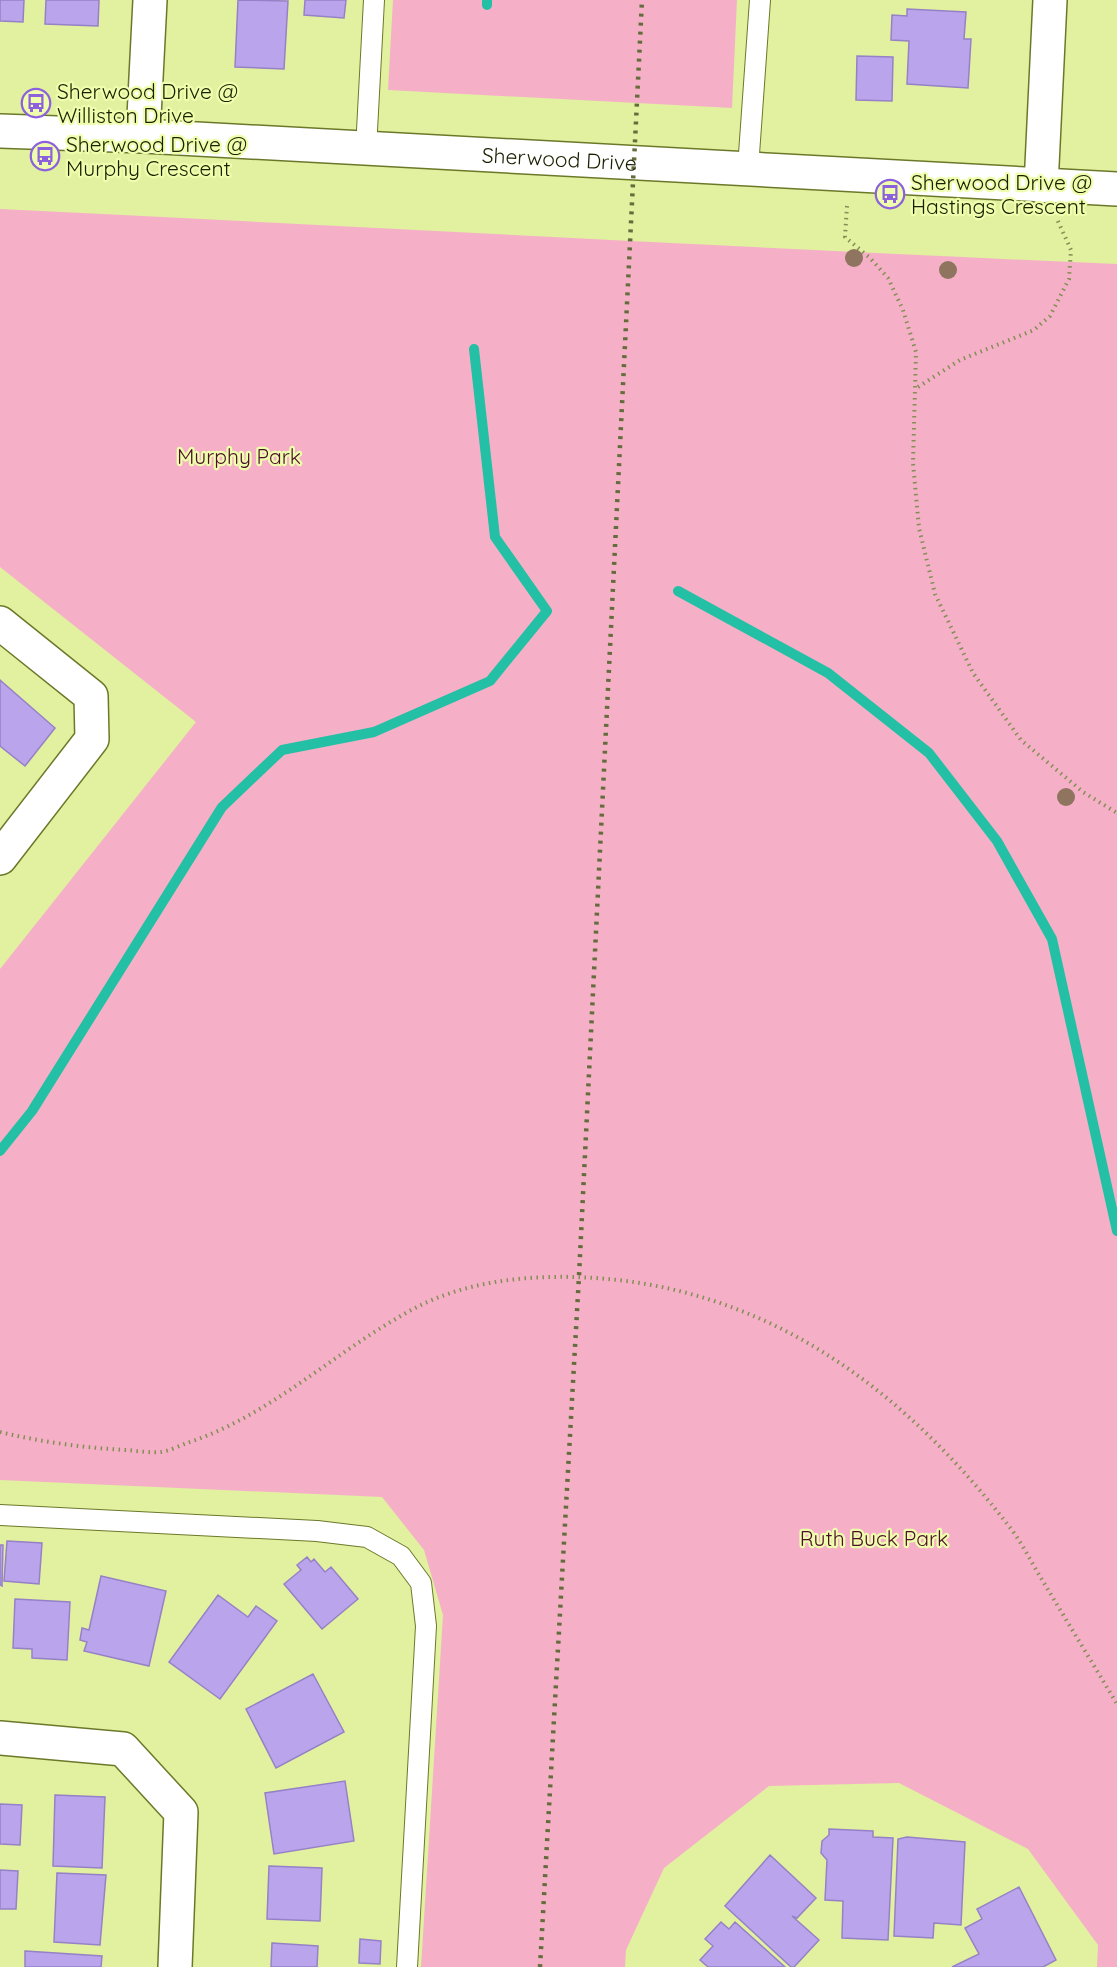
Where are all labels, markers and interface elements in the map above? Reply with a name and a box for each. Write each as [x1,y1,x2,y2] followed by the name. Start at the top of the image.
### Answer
[57,78,238,128] place label: Sherwood Drive @ Williston Drive
[20,87,52,119] bus stop icon: Sherwood Drive @ Williston Drive
[66,131,247,181] place label: Sherwood Drive @ Murphy Crescent
[29,140,61,172] bus stop icon: Sherwood Drive @ Murphy Crescent
[481,141,637,176] street label: Sherwood Drive
[911,169,1092,219] place label: Sherwood Drive @ Hastings Crescent
[874,178,906,210] bus stop icon: Sherwood Drive @ Hastings Crescent
[177,443,301,469] park label: Murphy Park
[800,1525,948,1551] park label: Ruth Buck Park

